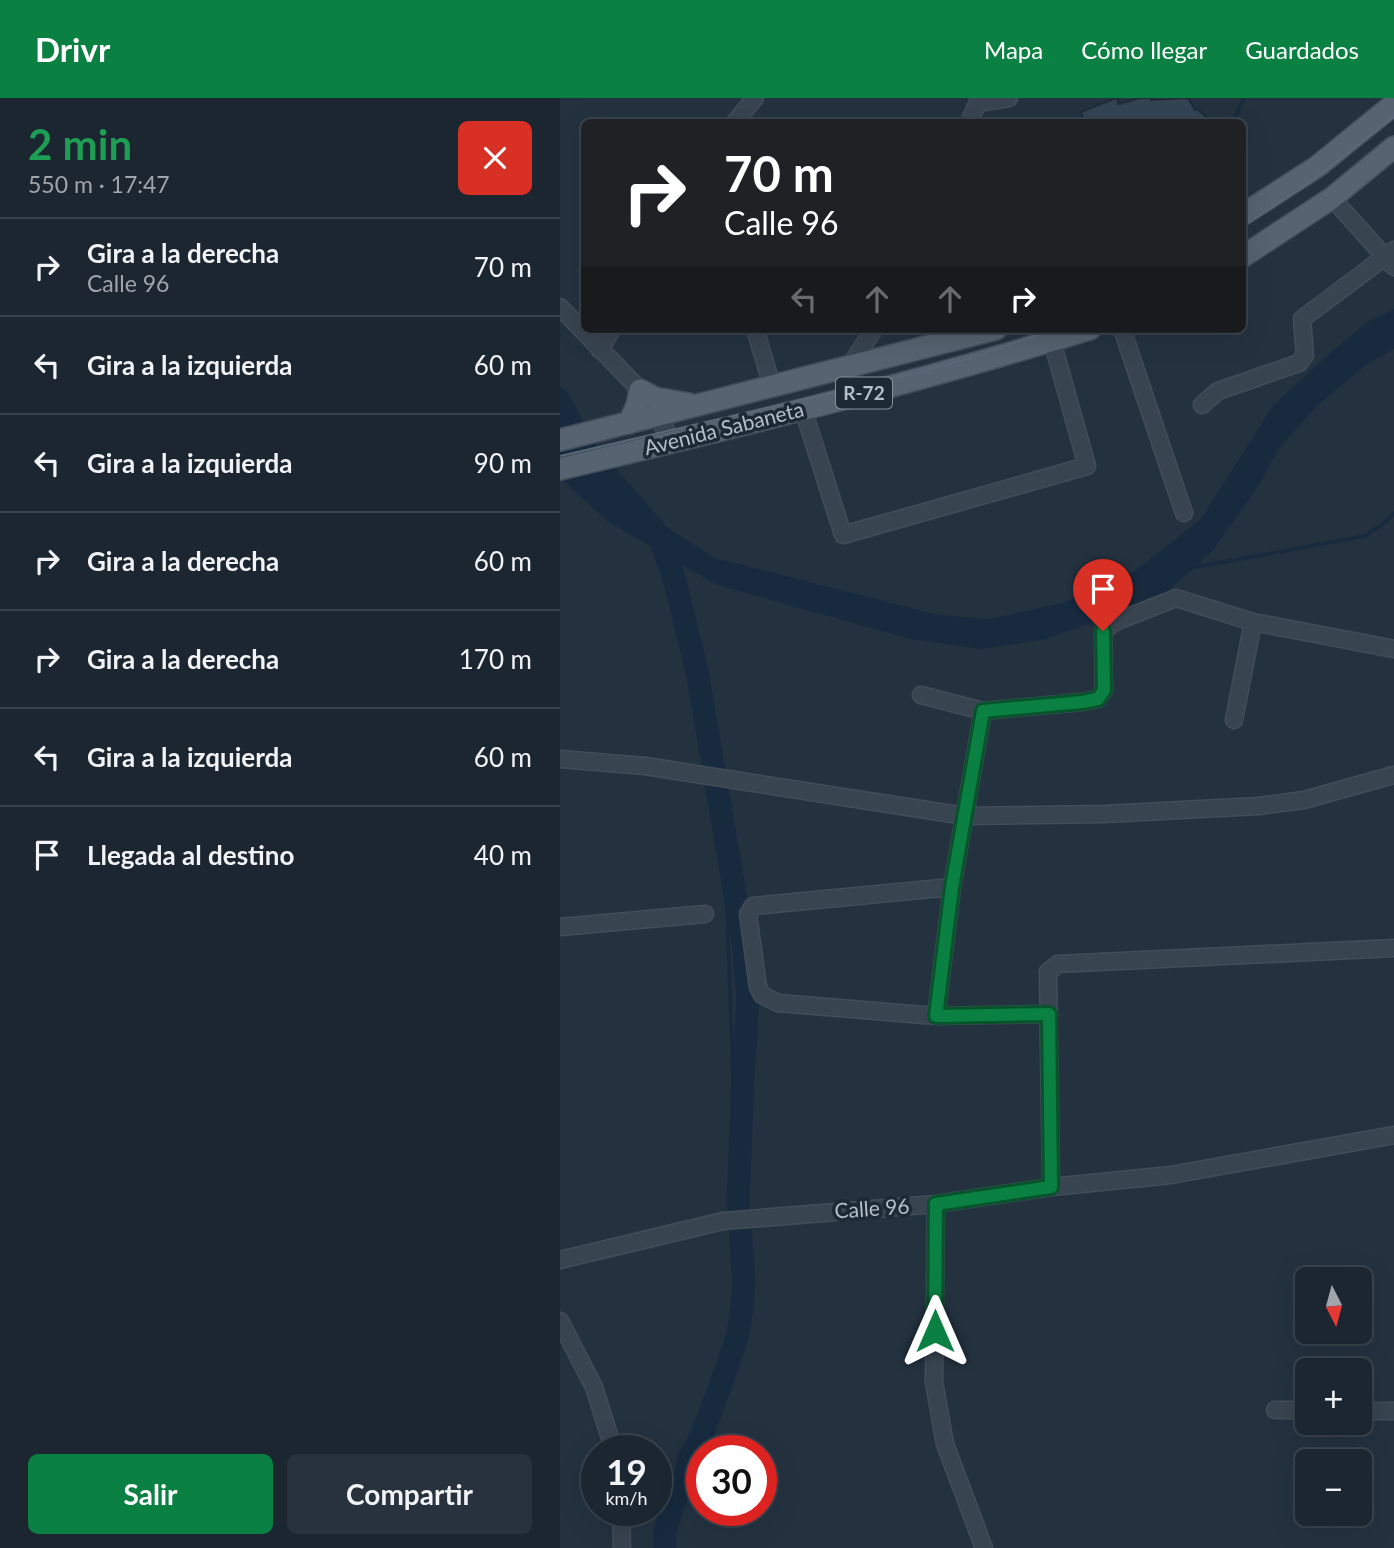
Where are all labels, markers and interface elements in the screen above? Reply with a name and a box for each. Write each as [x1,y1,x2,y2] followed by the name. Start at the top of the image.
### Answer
[35,29,110,69] text: Drivr
[984,35,1043,64] text: Mapa
[1081,35,1207,64] text: Cómo llegar
[1245,35,1359,64] text: Guardados
[28,119,132,169] text: 2 min
[458,121,532,195] button: close
[724,144,834,202] text: 70 m
[609,147,700,238] icon: right
[28,170,170,198] text: 550 m · 17:47
[724,203,839,242] text: Calle 96
[87,237,279,269] text: Gira a la derecha
[28,248,66,286] icon: right
[474,251,532,283] text: 70 m
[87,269,169,297] text: Calle 96
[785,280,823,318] icon: left
[858,280,896,318] icon: ahead
[931,280,969,318] icon: ahead
[1004,280,1042,318] icon: right
[28,346,66,384] icon: left
[87,349,293,381] text: Gira a la izquierda
[474,349,532,381] text: 60 m
[836,378,892,408] road number: R-72
[641,396,806,460] street label: Avenida Sabaneta
[28,444,66,482] icon: left
[87,447,293,479] text: Gira a la izquierda
[474,447,532,479] text: 90 m
[28,542,66,580] icon: right
[87,545,279,577] text: Gira a la derecha
[474,545,532,577] text: 60 m
[1073,559,1133,631] pin
[1084,570,1122,608] icon: arrive
[28,640,66,678] icon: right
[87,643,279,675] text: Gira a la derecha
[459,643,532,675] text: 170 m
[28,738,66,776] icon: left
[87,741,293,773] text: Gira a la izquierda
[474,741,532,773] text: 60 m
[28,836,66,874] icon: arrive
[87,839,294,871] text: Llegada al destino
[474,839,532,871] text: 40 m
[834,1192,910,1223] street label: Calle 96
[1295,1267,1372,1344] north arrow
[1295,1267,1372,1526] map controls
[898,1294,972,1368] position arrow
[1295,1358,1372,1435] button: +
[686,1435,777,1526] speed limit sign: 30
[1295,1449,1372,1526] button: −
[606,1450,647,1492] text: 19
[28,1454,273,1534] button: Salir
[287,1454,532,1534] button: Compartir
[605,1487,648,1509] text: km/h

